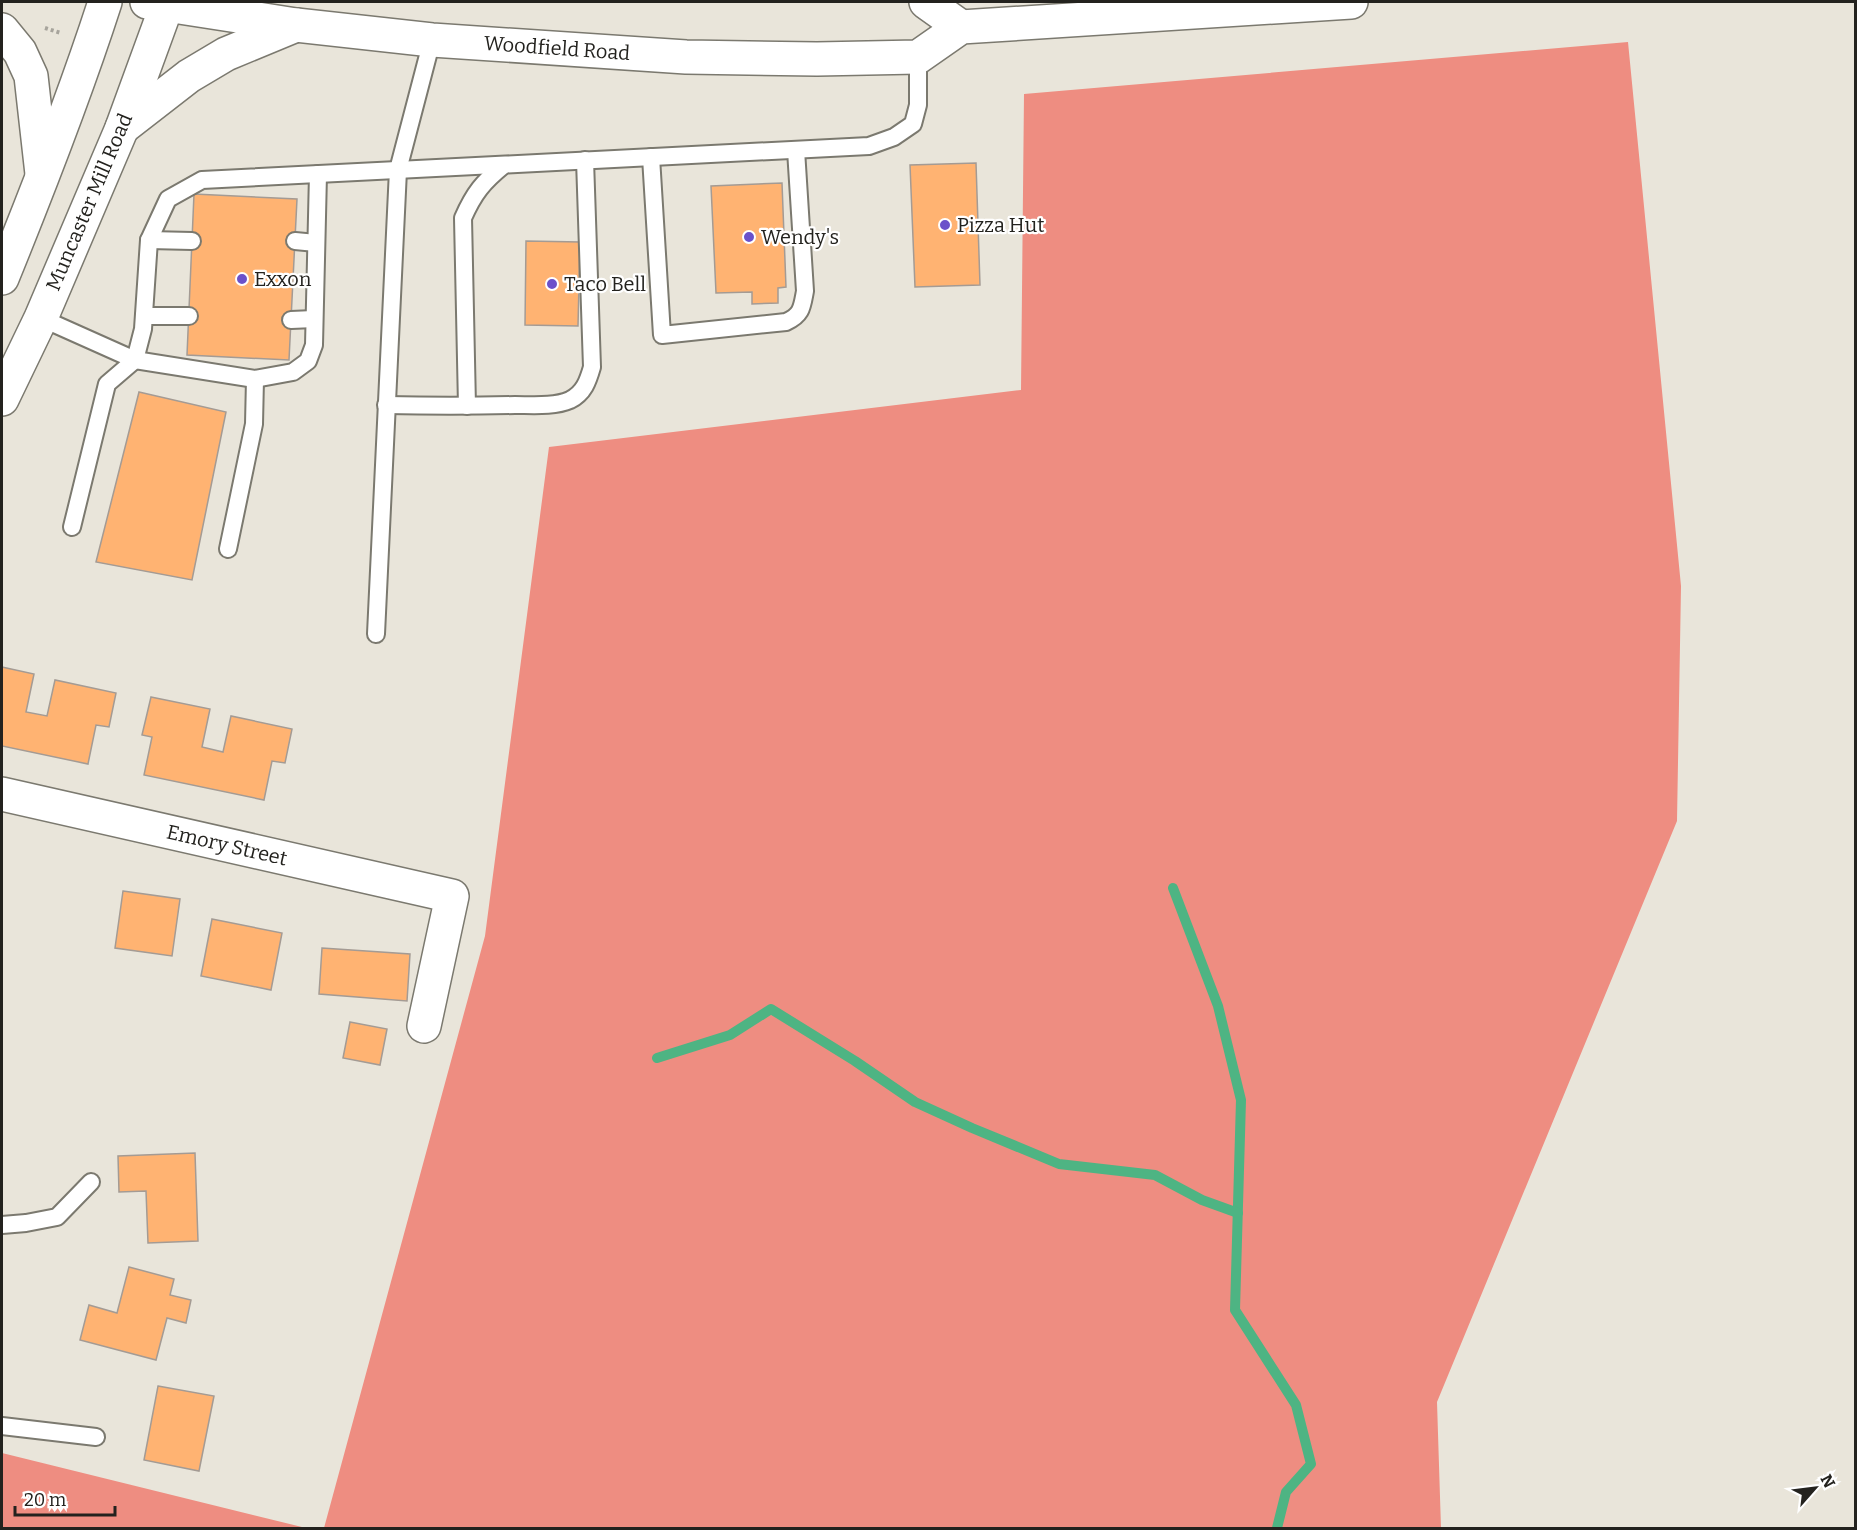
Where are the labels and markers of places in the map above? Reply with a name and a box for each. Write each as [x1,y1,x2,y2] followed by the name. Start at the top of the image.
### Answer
[957,213,1044,237] place label: Pizza Hut
[938,218,952,232] marker: Pizza Hut
[761,225,839,249] place label: Wendy's
[742,230,756,244] marker: Wendy's
[254,267,312,291] place label: Exxon
[235,272,249,286] marker: Exxon
[564,272,646,296] place label: Taco Bell
[545,277,559,291] marker: Taco Bell

